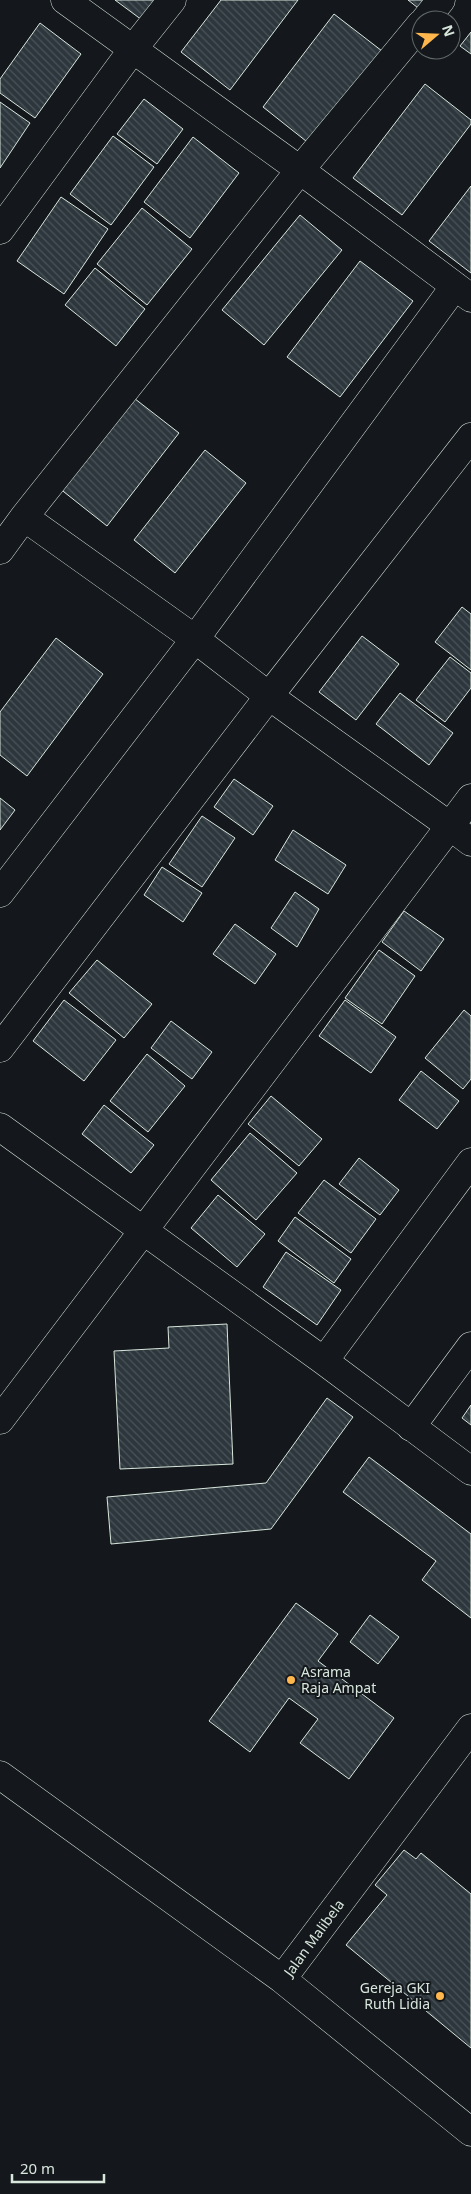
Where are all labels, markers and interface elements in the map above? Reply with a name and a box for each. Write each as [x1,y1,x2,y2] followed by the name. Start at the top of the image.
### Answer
[411,10,461,60] north arrow
[438,22,460,39] text: N
[301,1662,376,1697] place label: Asrama Raja Ampat
[285,1674,297,1686] marker: Asrama Raja Ampat
[278,1895,348,1982] street label: Jalan Malibela
[360,1978,430,2013] place label: Gereja GKI Ruth Lidia
[434,1990,446,2002] marker: Gereja GKI Ruth Lidia
[12,2152,105,2184] scale bar
[20,2158,55,2178] text: 20 m

